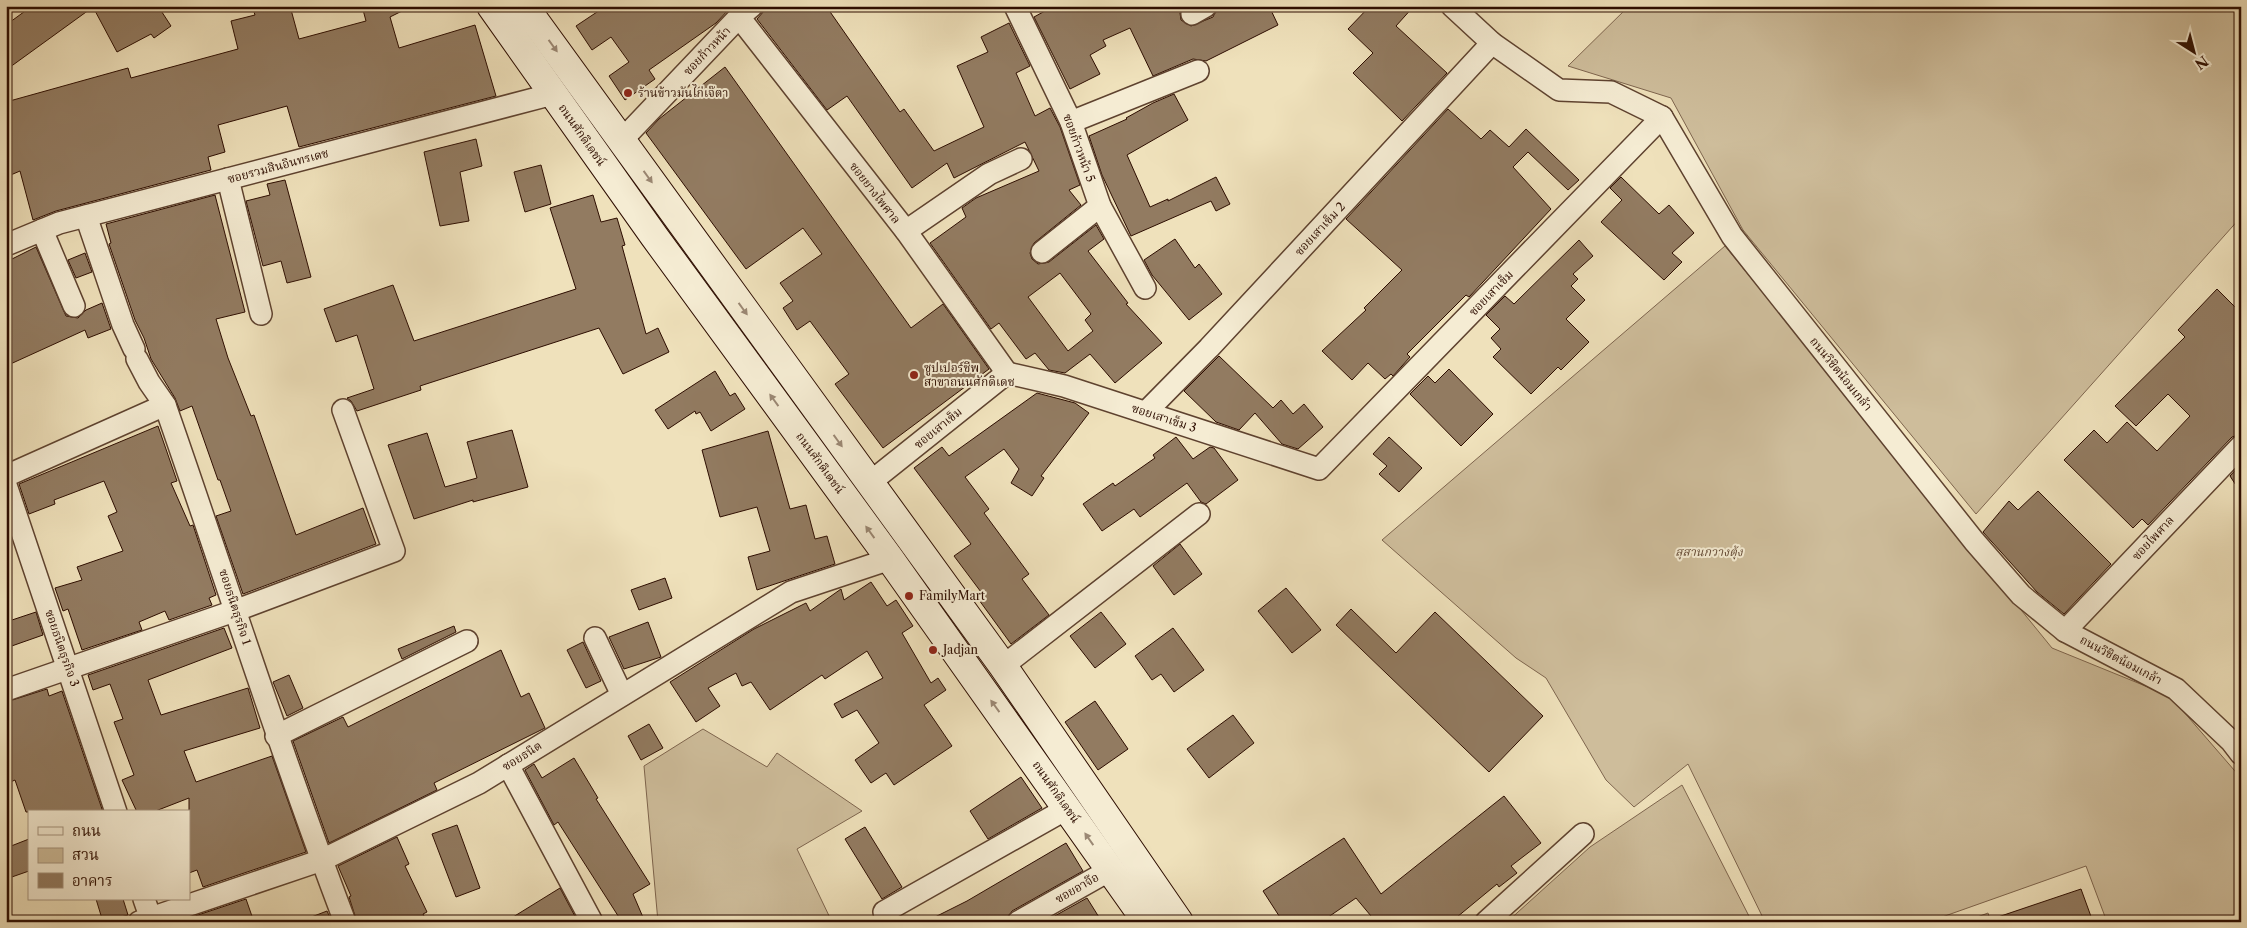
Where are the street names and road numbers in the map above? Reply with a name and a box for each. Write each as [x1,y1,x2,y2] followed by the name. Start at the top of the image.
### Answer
[680,23,733,78] street label: ซอยก้าวหน้า
[555,101,609,169] street label: ถนนศักดิเดชน์
[1060,112,1099,184] street label: ซอยก้าวหน้า 5
[226,145,330,186] street label: ซอยรวมสินอินทรเดช
[847,158,905,227] street label: ซอยยางไพศาล
[1291,199,1348,258] street label: ซอยเสาเข็ม 2
[1465,267,1516,319] street label: ซอยเสาเข็ม
[1807,334,1876,414] street label: ถนนวิชิตน้อมเกล้า
[1130,400,1198,435] street label: ซอยเสาเข็ม 3
[911,404,965,452] street label: ซอยเสาเข็ม
[793,429,848,497] street label: ถนนศักดิเดชน์
[2128,512,2177,563] street label: ซอยไพศาล
[215,567,255,647] street label: ซอยธนิตธุรกิจ 1
[41,607,83,689] street label: ซอยธนิตธุรกิจ 3
[2078,632,2165,687] street label: ถนนวิชิตน้อมเกล้า
[499,738,544,774] street label: ซอยธนิต
[1029,758,1083,826] street label: ถนนศักดิเดชน์
[1052,869,1101,906] street label: ซอยอาจ๊อ

